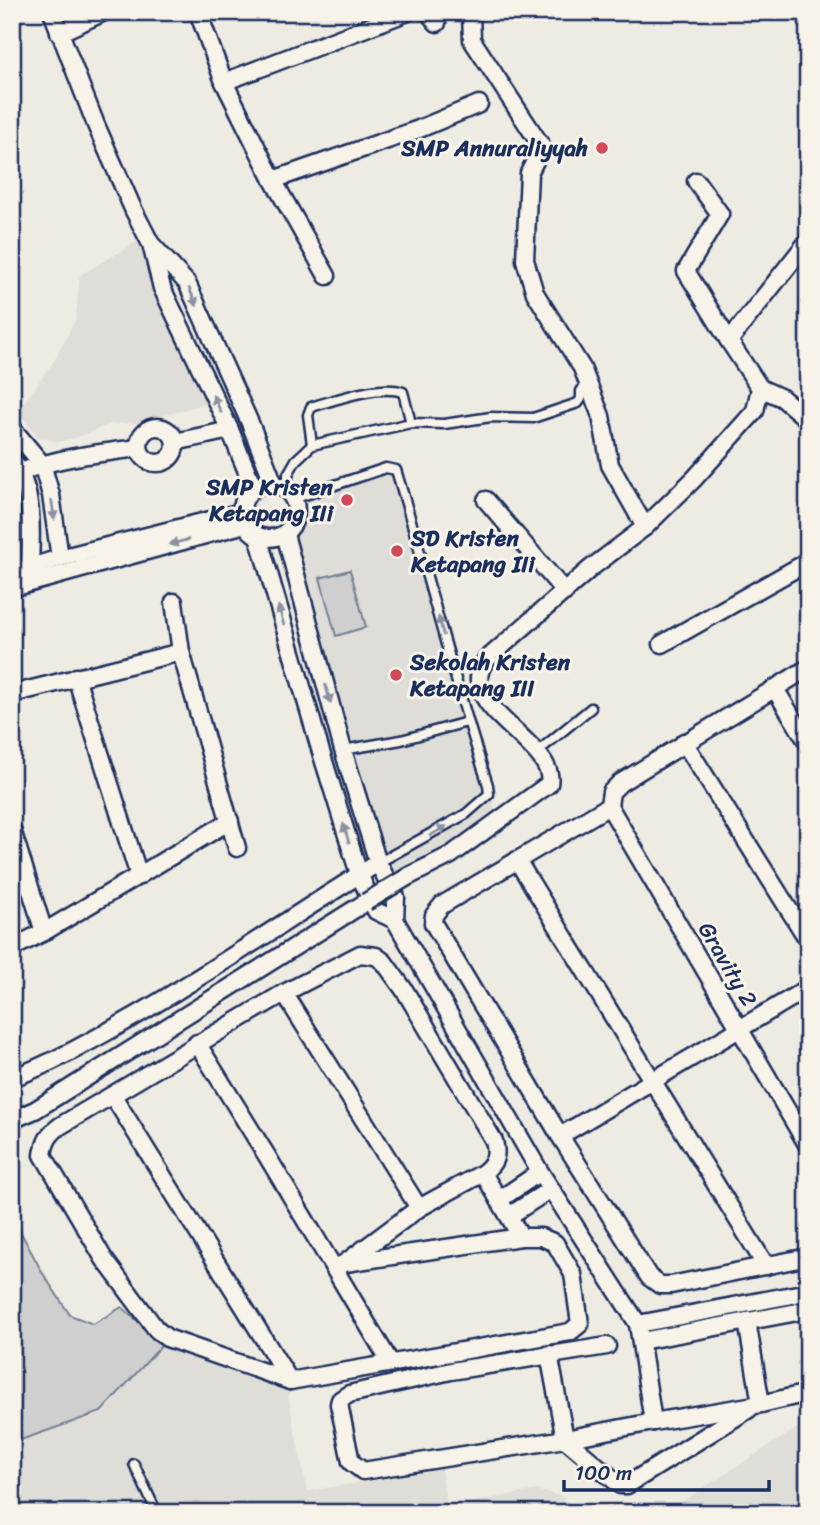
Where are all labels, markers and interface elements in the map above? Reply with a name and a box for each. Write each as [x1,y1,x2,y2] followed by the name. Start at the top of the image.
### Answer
[400,128,588,169] place label: SMP Annuraliyyah
[594,140,610,156] marker: SMP Annuraliyyah
[187,287,199,307] one-way arrow
[212,394,223,414] one-way arrow
[205,467,335,534] place label: SMP Kristen Ketapang IIi
[339,492,355,508] marker: SMP Kristen Ketapang IIi
[47,499,58,521] one-way arrow
[410,518,536,585] place label: SD Kristen Ketapang IIi
[169,538,190,548] one-way arrow
[389,543,405,559] marker: SD Kristen Ketapang IIi
[275,604,285,625] one-way arrow
[435,614,446,636] one-way arrow
[409,642,571,709] place label: Sekolah Kristen Ketapang III
[388,667,404,683] marker: Sekolah Kristen Ketapang III
[323,684,334,706] one-way arrow
[340,822,350,843] one-way arrow
[429,824,448,837] one-way arrow
[687,914,769,1015] street label: Gravity 2
[564,1448,769,1492] scale bar
[575,1454,632,1492] text: 100 m

